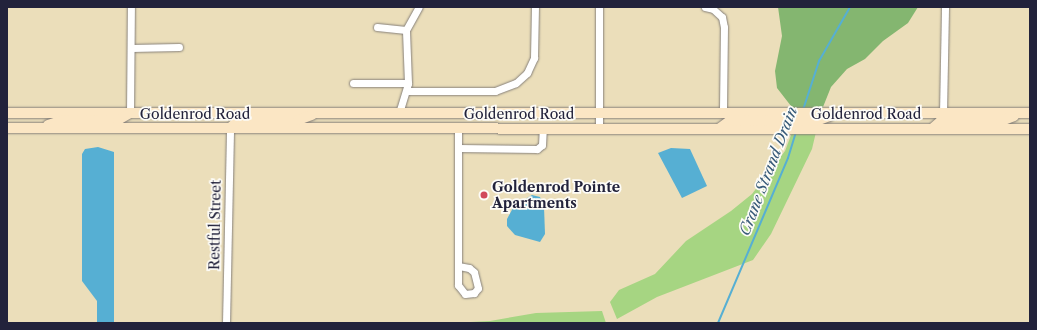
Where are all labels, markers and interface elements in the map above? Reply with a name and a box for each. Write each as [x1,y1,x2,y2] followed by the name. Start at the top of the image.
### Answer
[735,104,801,238] water label: Crane Strand Drain
[140,106,250,122] street label: Goldenrod Road
[464,106,574,122] street label: Goldenrod Road
[811,106,921,122] street label: Goldenrod Road
[492,179,620,212] place label: Goldenrod Pointe Apartments
[206,180,224,270] street label: Restful Street
[479,190,489,200] marker: Goldenrod Pointe Apartments

